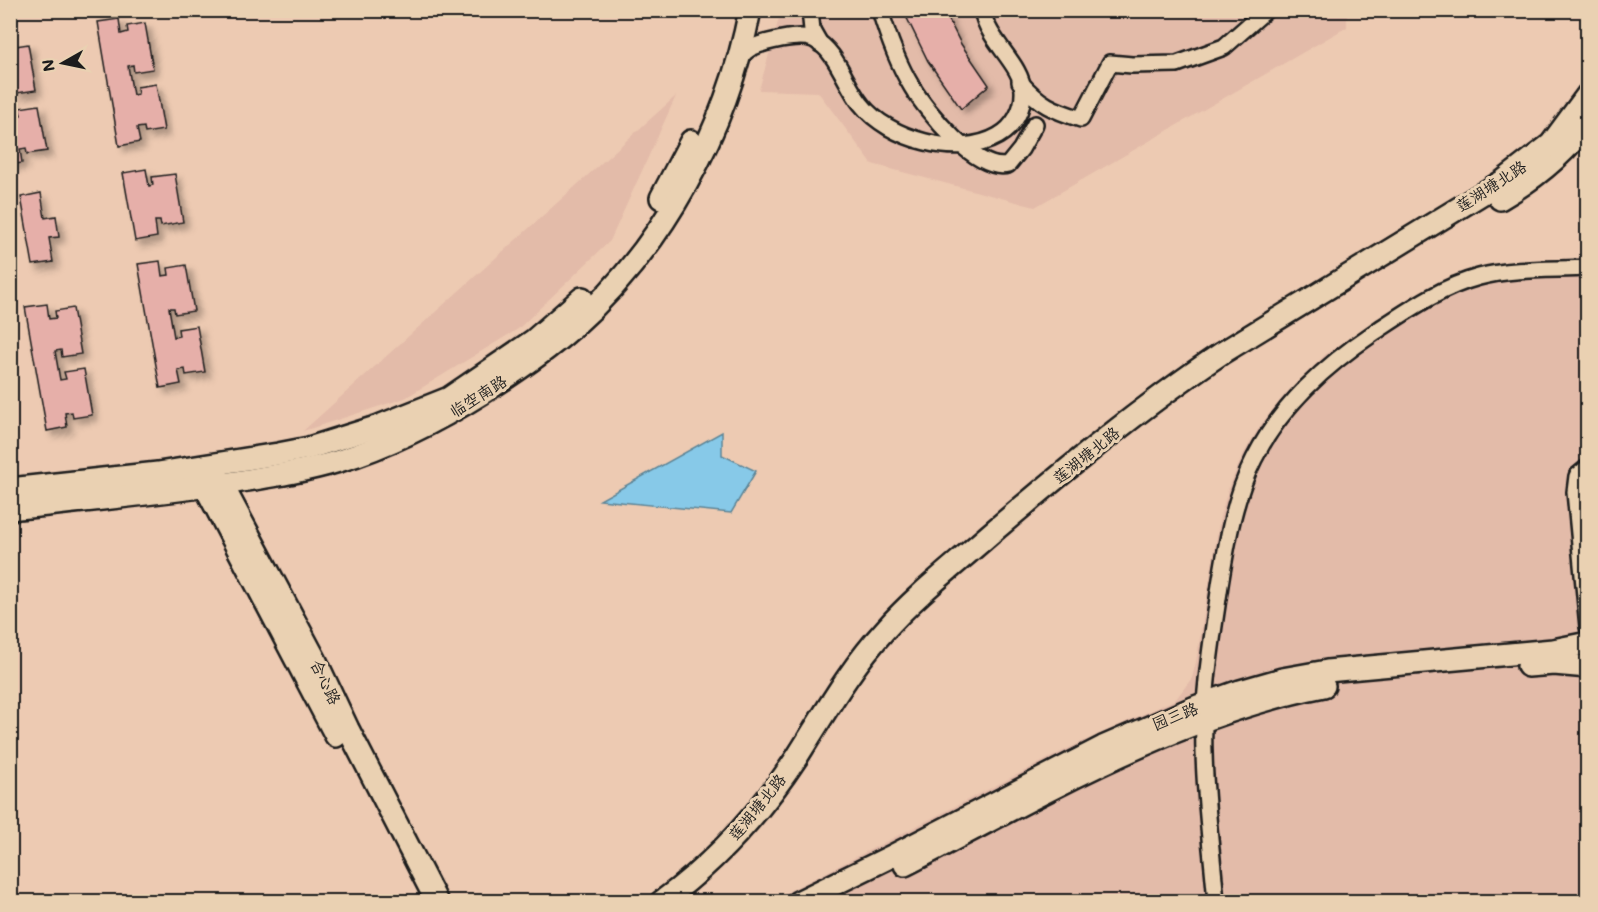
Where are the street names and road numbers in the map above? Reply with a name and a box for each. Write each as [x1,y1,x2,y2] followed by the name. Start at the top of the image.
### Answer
[1451,155,1530,216] street label: 莲湖塘北路
[445,370,510,421] street label: 临空南路
[1048,421,1123,488] street label: 莲湖塘北路
[306,656,346,708] street label: 合心路
[1149,697,1201,734] street label: 园三路
[723,769,790,844] street label: 莲湖塘北路

